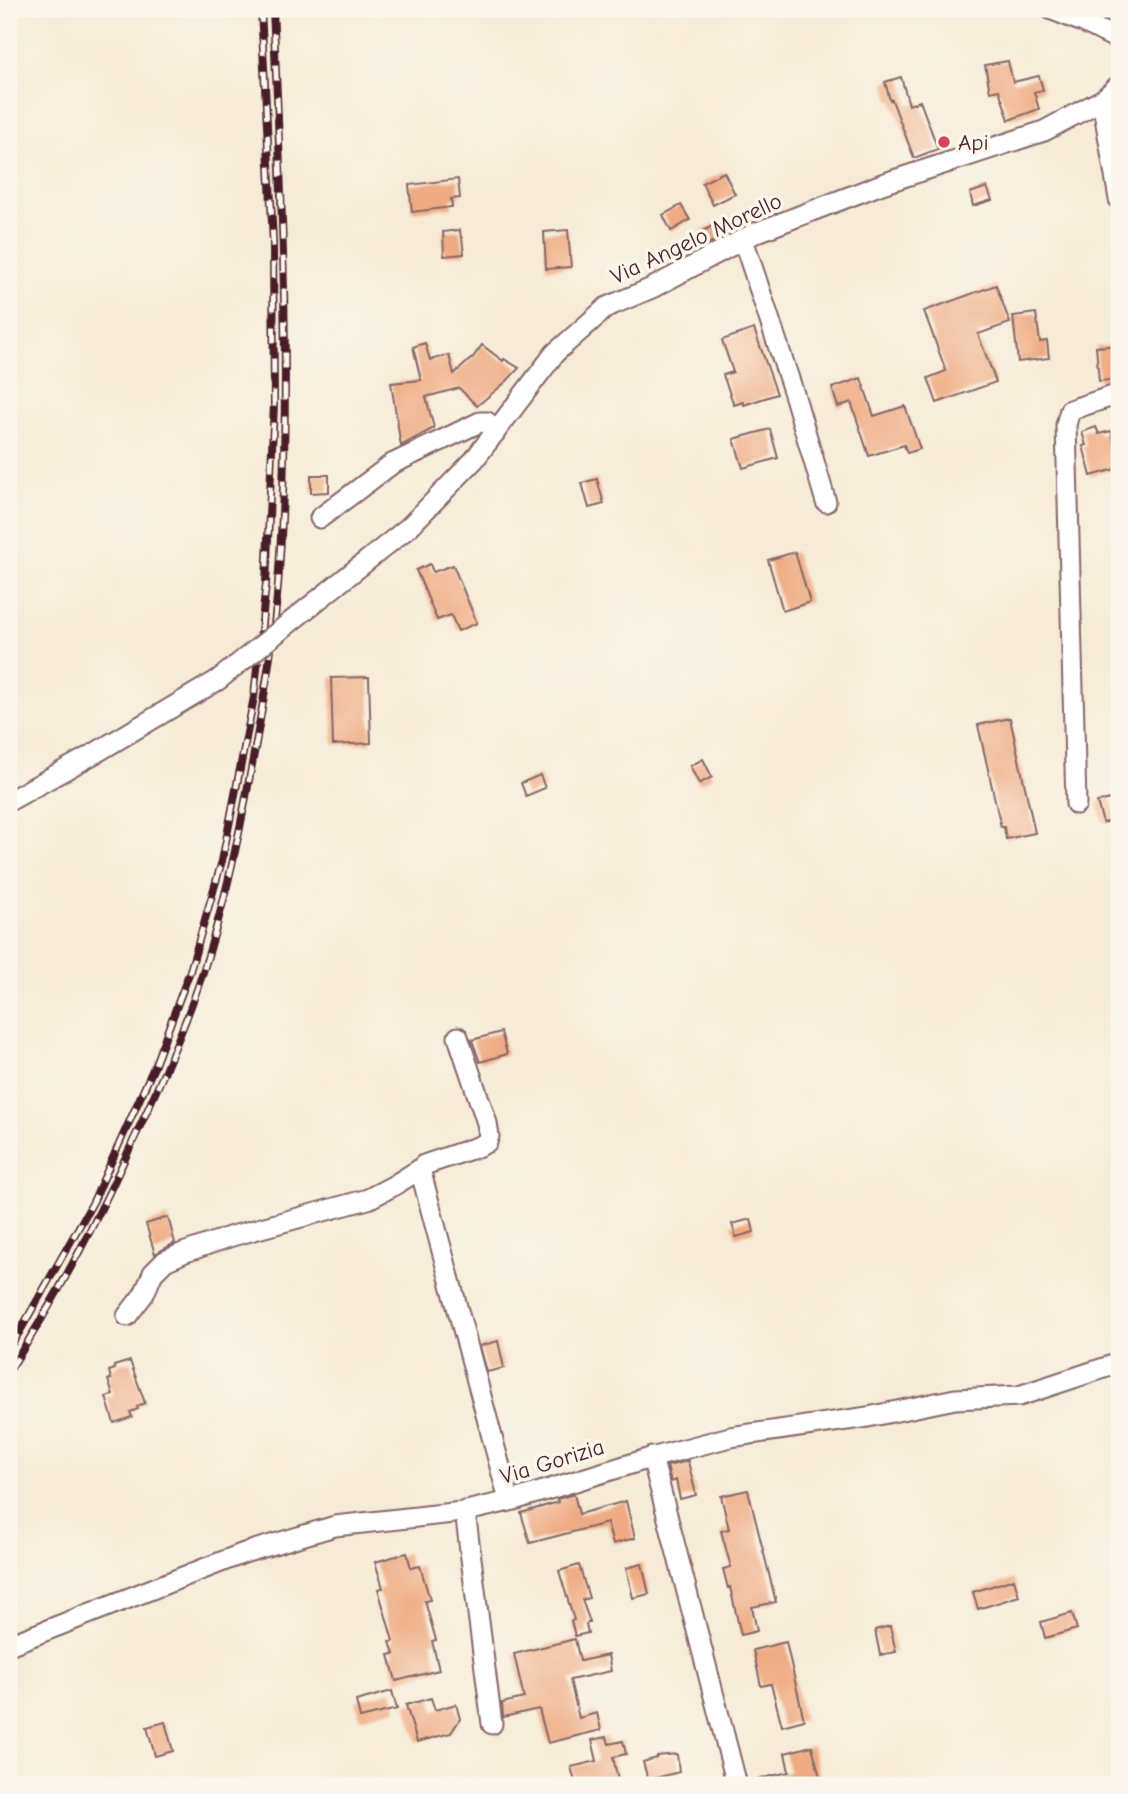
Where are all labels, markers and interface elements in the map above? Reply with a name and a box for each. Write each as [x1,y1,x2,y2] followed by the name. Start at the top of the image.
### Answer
[958,129,989,156] place label: Api
[936,134,952,150] marker: Api
[606,187,786,290] street label: Via Angelo Morello
[497,1433,607,1490] street label: Via Gorizia

